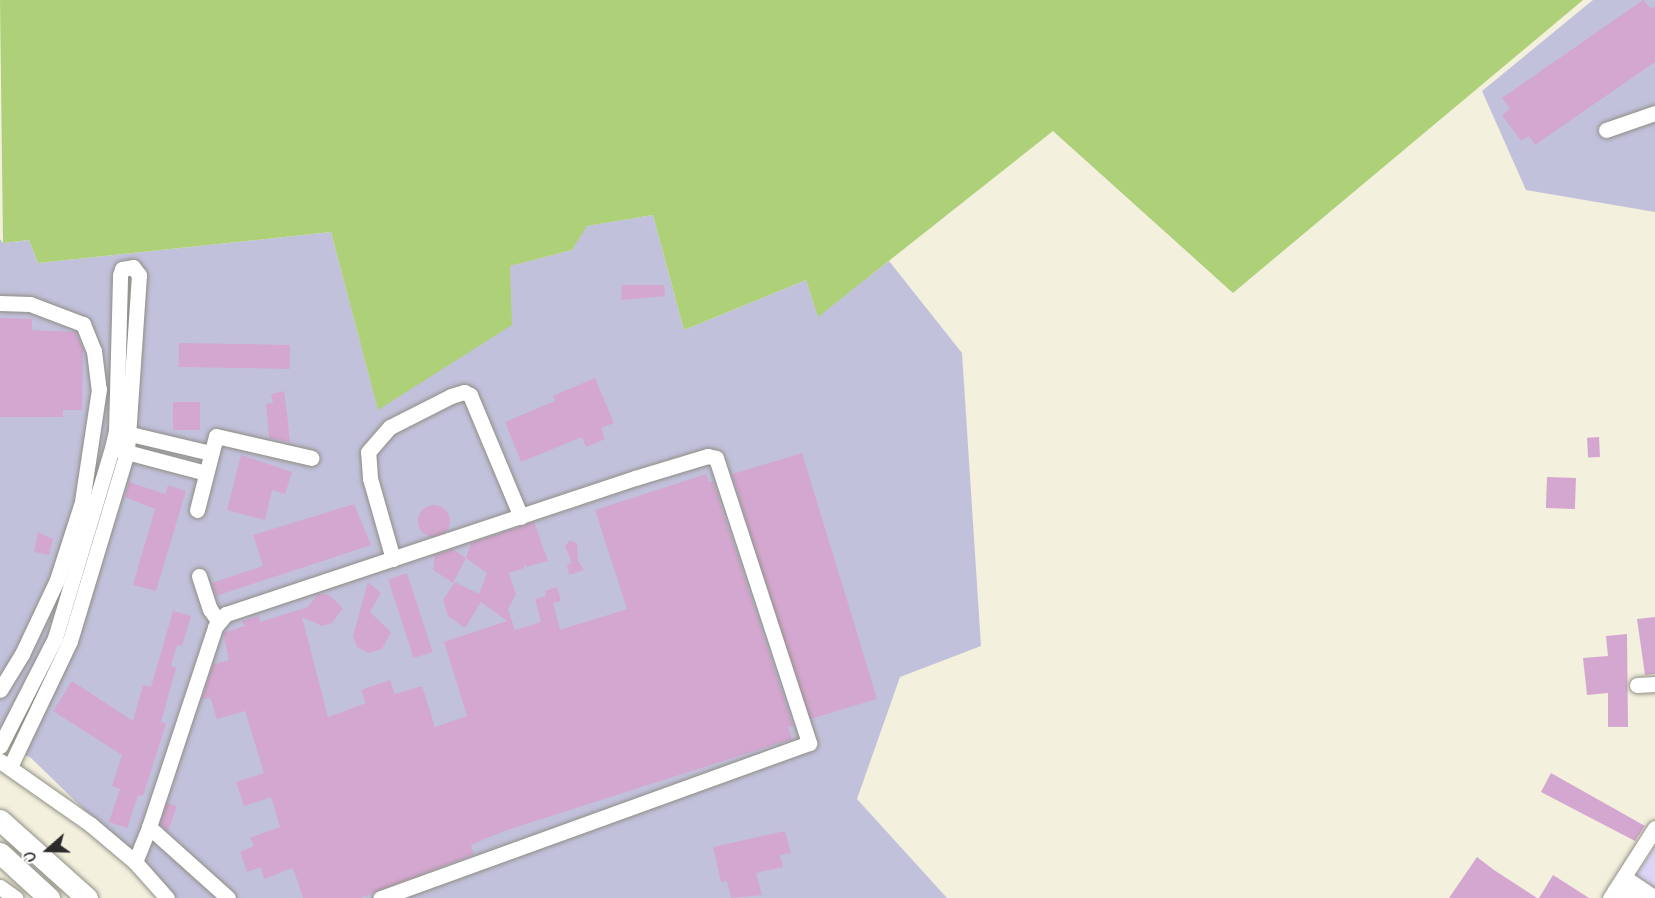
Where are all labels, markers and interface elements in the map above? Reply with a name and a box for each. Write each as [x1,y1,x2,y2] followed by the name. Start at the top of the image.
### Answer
[18,820,78,880] north arrow
[19,848,42,865] text: U

